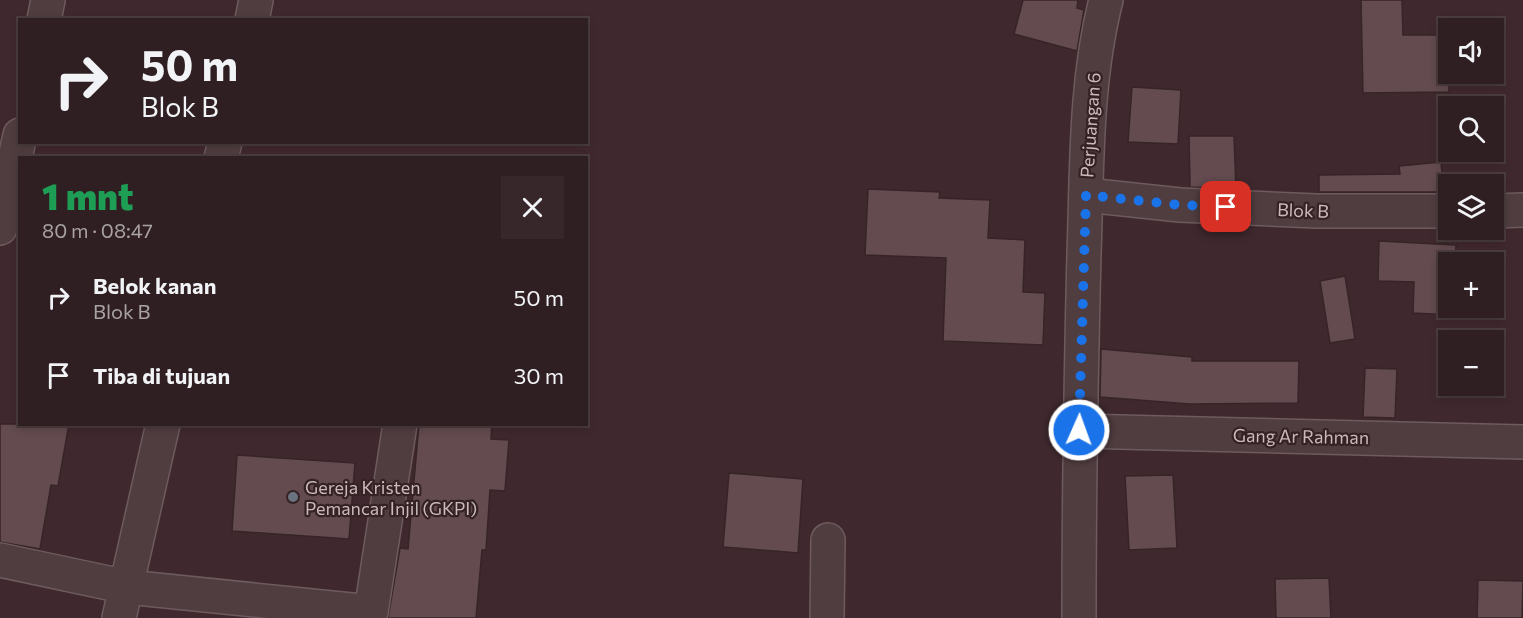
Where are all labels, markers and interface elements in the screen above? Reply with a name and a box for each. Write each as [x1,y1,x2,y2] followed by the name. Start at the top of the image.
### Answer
[1438,18,1504,396] map controls
[1438,18,1504,84] button: sound
[141,38,238,90] text: 50 m
[42,42,120,120] icon: right
[1075,71,1105,179] street label: Perjuangan 6
[141,90,219,123] text: Blok B
[1438,96,1504,162] button: search
[42,173,133,217] text: 1 mnt
[1438,174,1504,240] button: layers
[501,176,564,239] button: close
[1200,181,1251,232] pin
[1209,190,1242,223] icon: arrive
[1277,198,1329,222] street label: Blok B
[42,218,153,242] text: 80 m · 08:47
[1438,252,1504,318] button: +
[93,272,216,299] text: Belok kanan
[42,281,75,314] icon: right
[514,284,564,311] text: 50 m
[93,299,151,323] text: Blok B
[1438,330,1504,396] button: −
[42,359,75,392] icon: arrive
[93,362,230,389] text: Tiba di tujuan
[514,362,564,389] text: 30 m
[1047,398,1111,462] position arrow
[1233,424,1369,448] street label: Gang Ar Rahman
[305,476,477,519] place label: Gereja Kristen Pemancar Injil (GKPI)
[286,490,300,504] marker: Gereja Kristen Pemancar Injil (GKPI)

